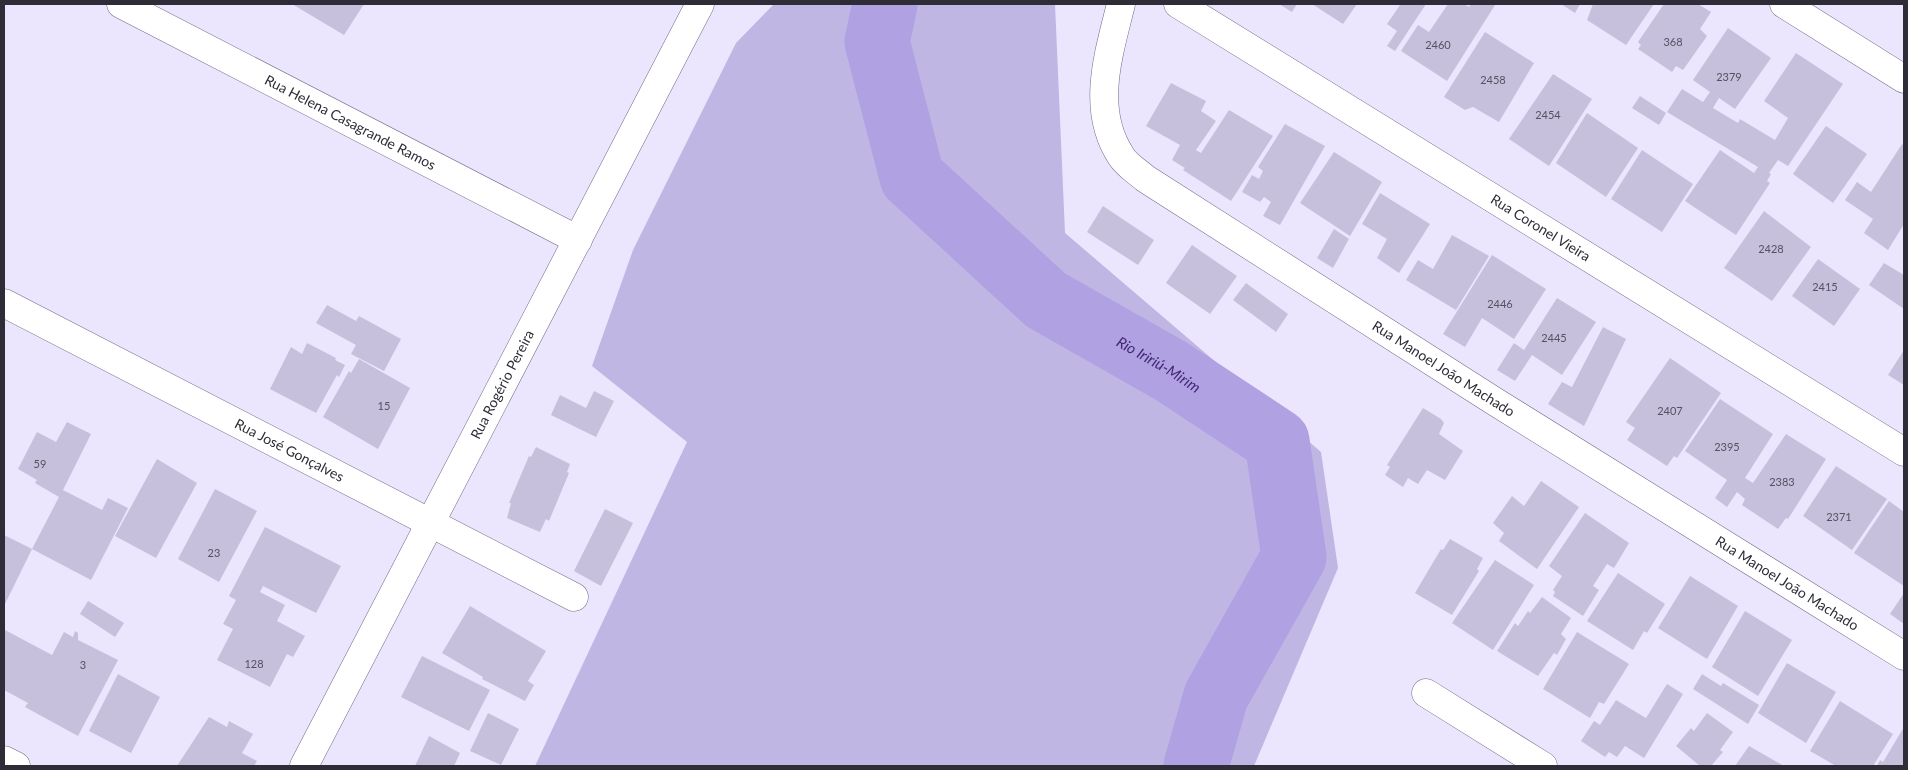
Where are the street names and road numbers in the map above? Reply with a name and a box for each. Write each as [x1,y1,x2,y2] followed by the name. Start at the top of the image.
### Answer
[262,71,439,173] street label: Rua Helena Casagrande Ramos
[1488,190,1594,264] street label: Rua Coronel Vieira
[1369,317,1518,420] street label: Rua Manoel João Machado
[466,327,537,442] street label: Rua Rogério Pereira
[232,415,347,485] street label: Rua José Gonçalves
[1713,532,1862,634] street label: Rua Manoel João Machado

